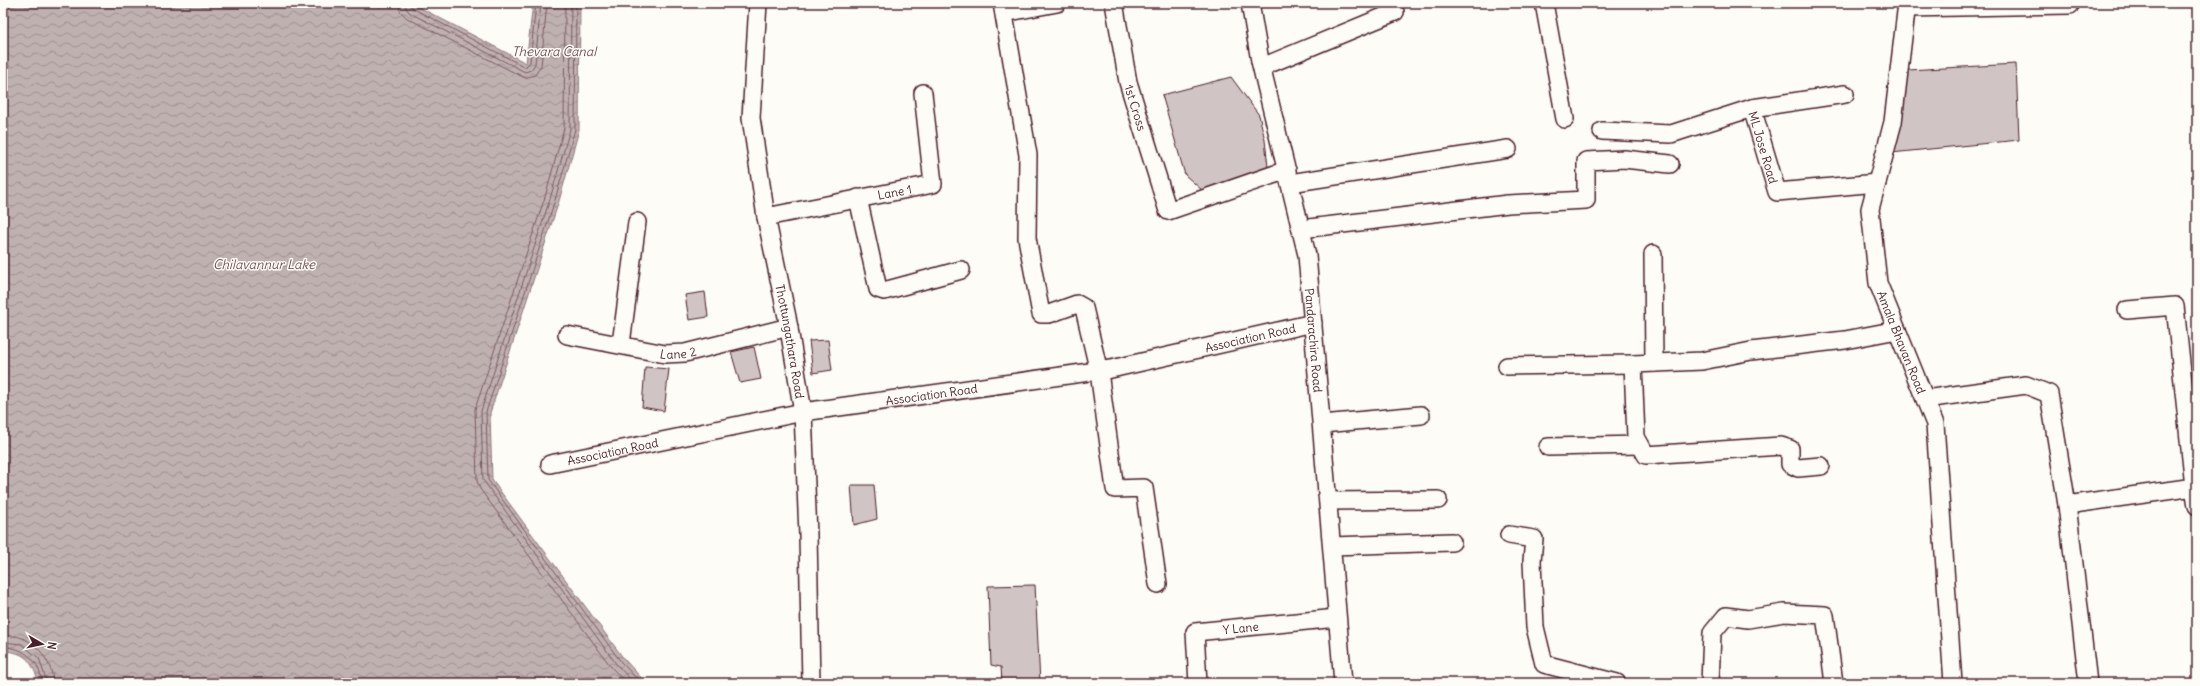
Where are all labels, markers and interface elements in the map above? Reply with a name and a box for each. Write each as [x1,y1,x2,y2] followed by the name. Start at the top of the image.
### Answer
[512,43,598,60] water label: Thevara Canal
[1122,83,1150,132] street label: 1st Cross
[1746,109,1782,185] street label: ML Jose Road
[876,181,913,202] street label: Lane 1
[213,256,316,273] water label: Chilavannur Lake
[773,283,808,400] street label: Thottungathara Road
[1302,287,1326,393] street label: Pandarachira Road
[1874,288,1929,396] street label: Amala Bhavan Road
[1203,320,1297,355] street label: Association Road
[659,343,698,362] street label: Lane 2
[885,380,978,408] street label: Association Road
[566,434,660,468] street label: Association Road
[1222,618,1259,637] street label: Y Lane
[22,624,62,664] north arrow
[44,641,59,650] text: N

